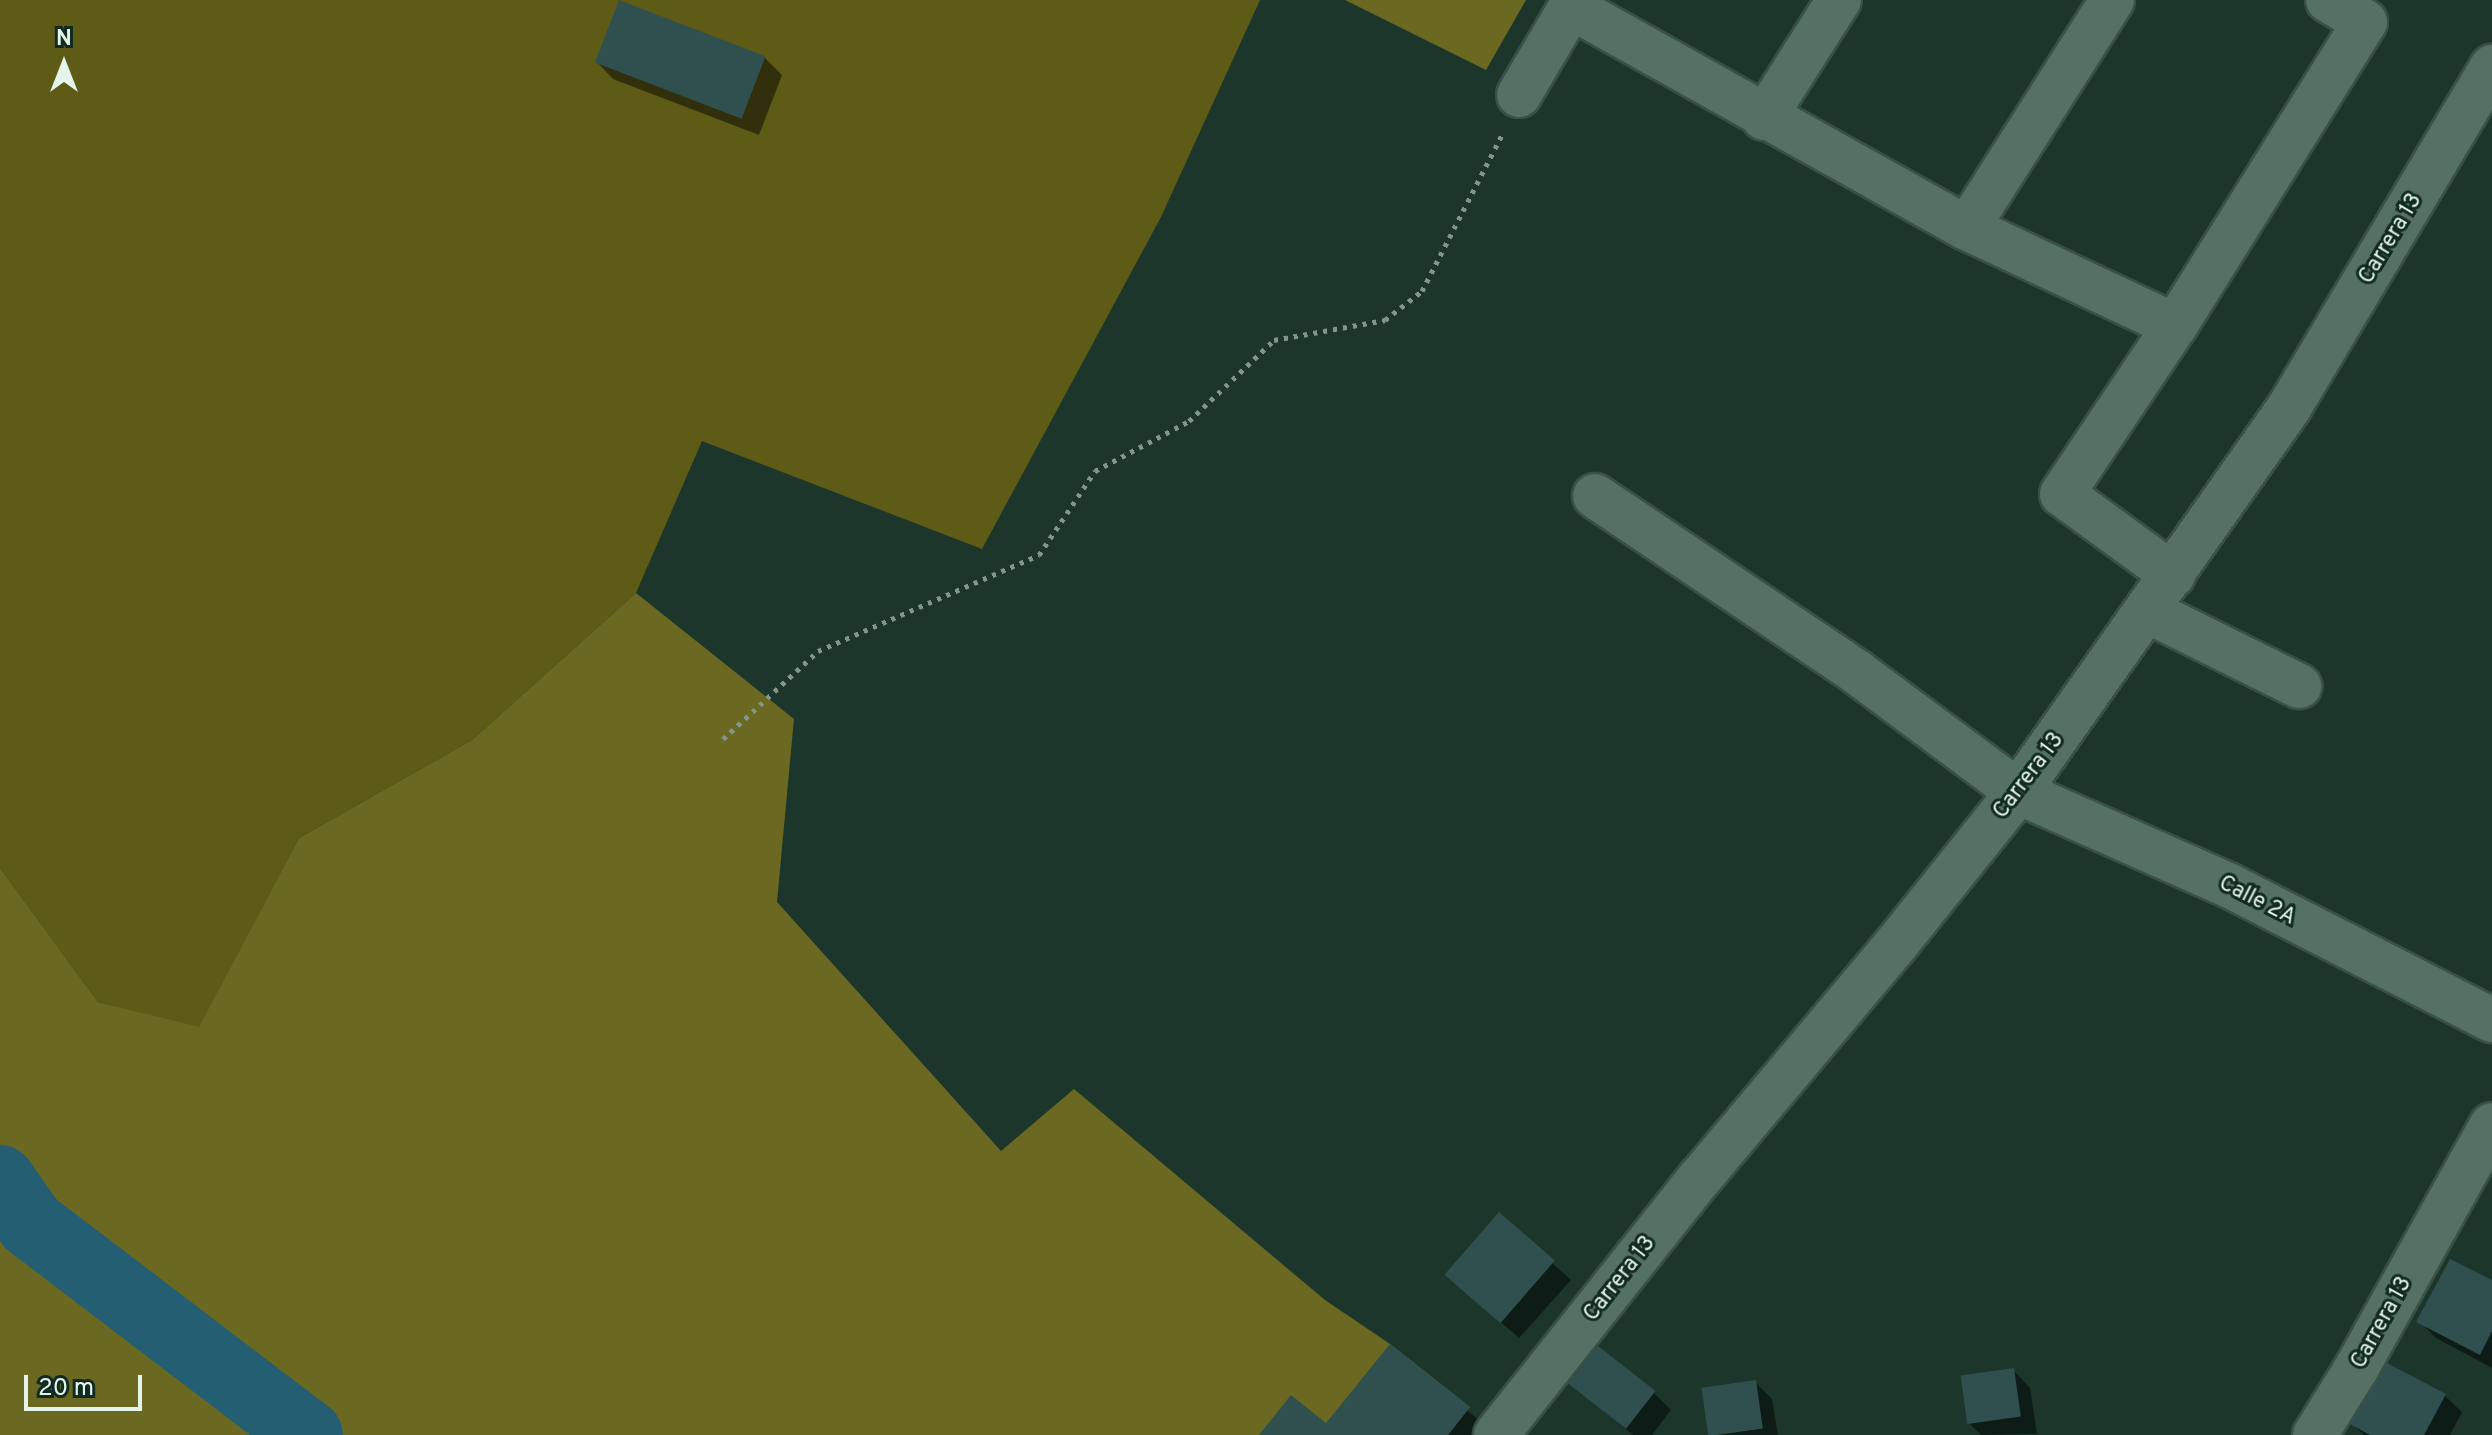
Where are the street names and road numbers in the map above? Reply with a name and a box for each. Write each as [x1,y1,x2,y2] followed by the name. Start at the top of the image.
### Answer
[2354,189,2428,289] street label: Carrera 13
[1988,728,2070,824] street label: Carrera 13
[2214,870,2300,932] street label: Calle 2A
[1579,1231,1661,1327] street label: Carrera 13
[2346,1272,2418,1374] street label: Carrera 13

